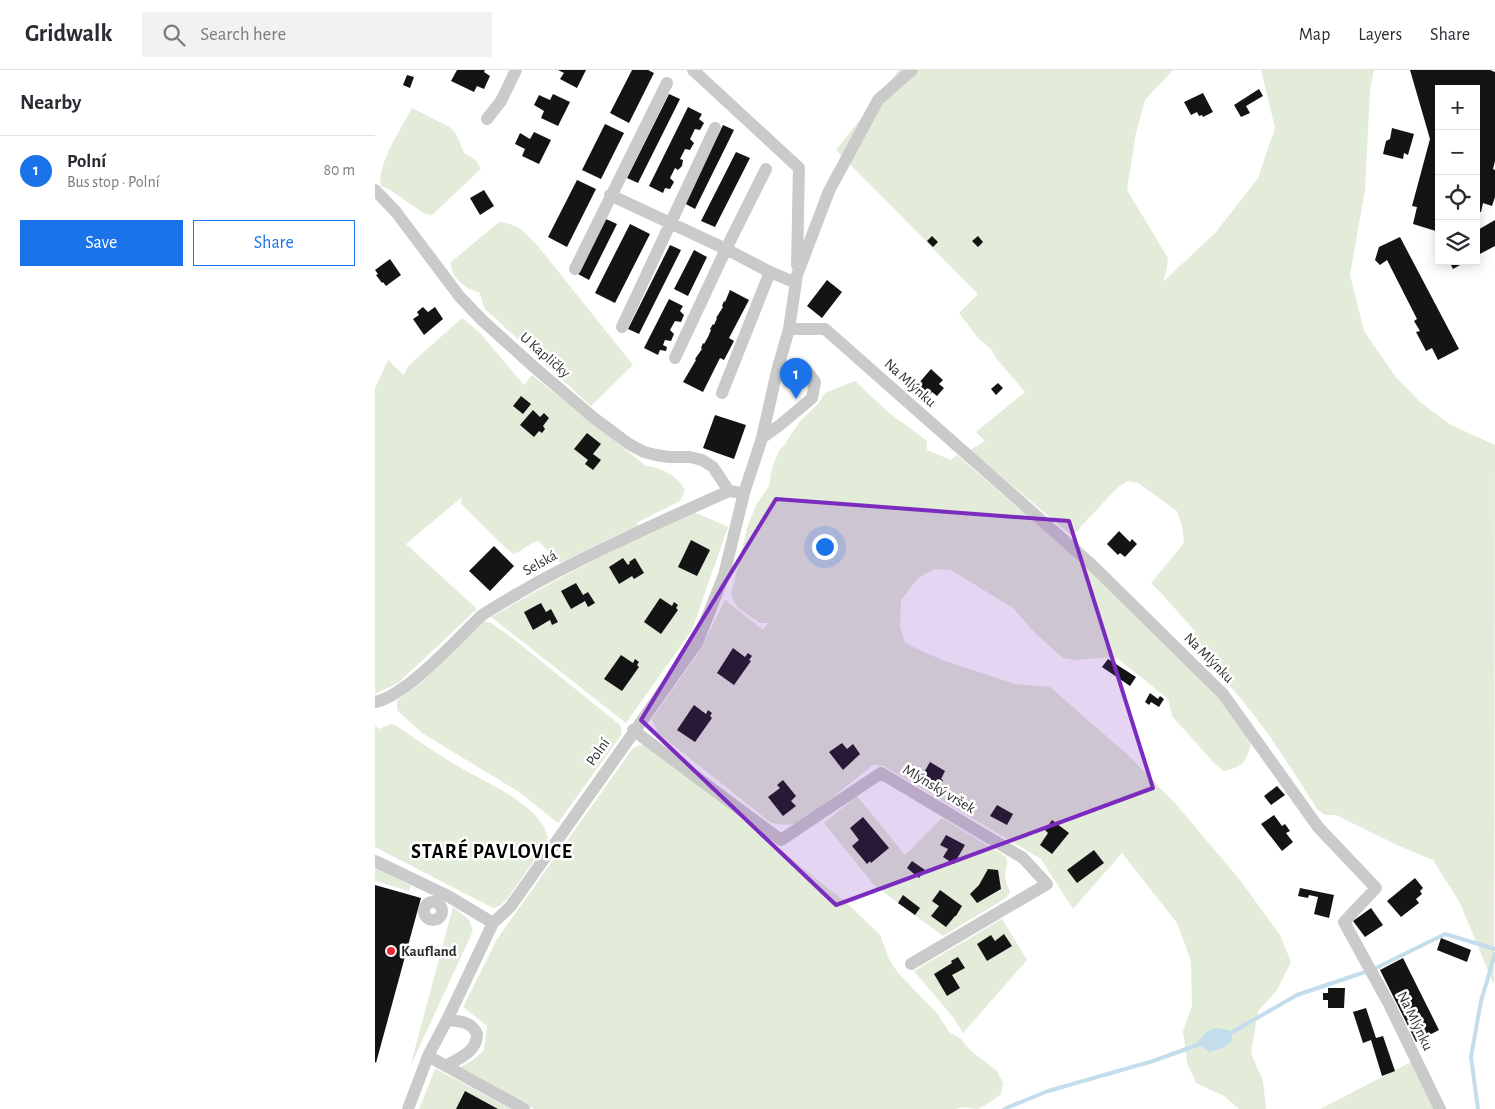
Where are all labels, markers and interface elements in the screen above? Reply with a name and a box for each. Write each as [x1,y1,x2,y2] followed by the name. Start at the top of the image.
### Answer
[142,12,492,57] search box
[160,21,188,49] icon: search
[25,22,112,46] text: Gridwalk
[200,25,286,44] text: Search here
[1299,26,1330,44] text: Map
[1358,26,1402,44] text: Layers
[1430,26,1470,44] text: Share
[1435,85,1480,265] map controls
[1435,85,1480,130] button: +
[20,92,81,113] text: Nearby
[1435,130,1480,175] button: −
[67,152,106,171] text: Polní
[33,162,39,178] text: 1
[324,162,355,178] text: 80 m
[67,174,160,190] text: Bus stop · Polní
[1435,175,1480,220] button: locate
[20,220,183,266] button: Save
[193,220,355,266] button: Share
[1435,220,1480,265] button: layers
[517,329,573,381] street label: U Kapličky
[881,356,939,410] street label: Na Mlýnku
[780,358,812,399] pin: 1
[812,534,838,560] your location
[520,548,560,578] street label: Selská
[1181,630,1237,686] street label: Na Mlýnku
[583,735,613,768] street label: Polní
[900,762,978,816] street label: Mlýnský vršek
[411,838,573,862] district label: STARÉ PAVLOVICE
[401,944,457,959] place label: Kaufland
[385,945,397,957] marker: Kaufland
[1394,989,1436,1053] street label: Na Mlýnku

